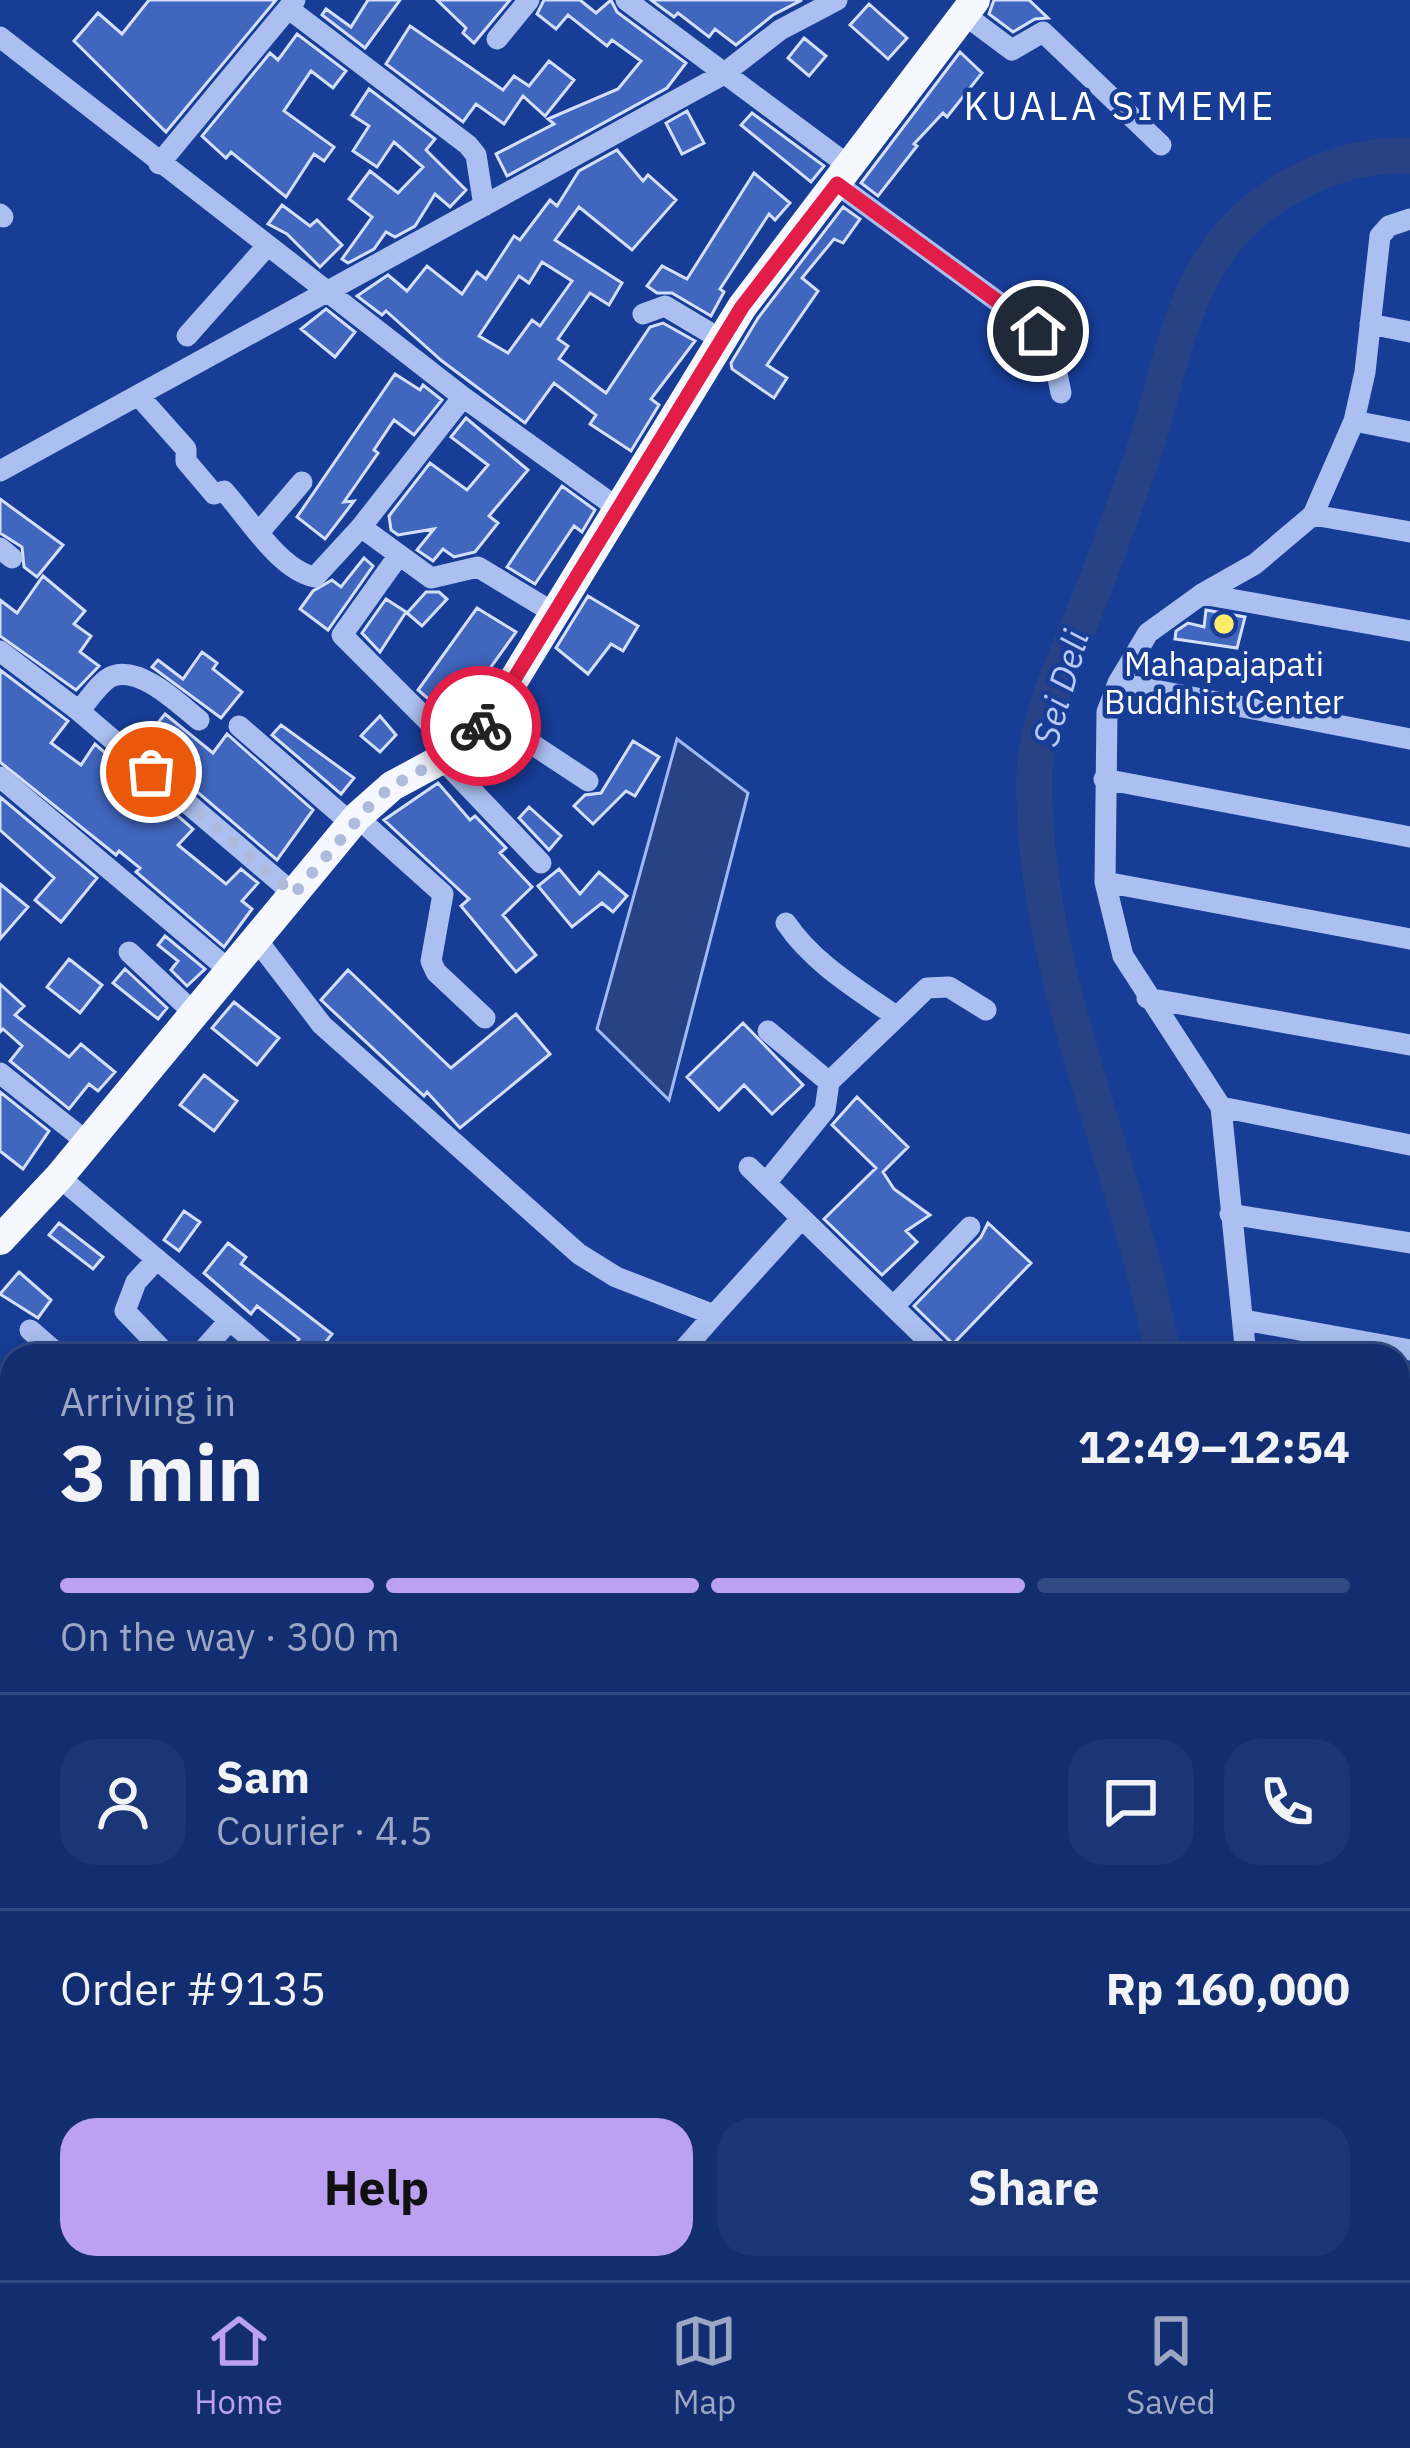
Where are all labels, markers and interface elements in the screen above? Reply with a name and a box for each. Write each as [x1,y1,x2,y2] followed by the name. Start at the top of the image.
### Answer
[963,80,1277,131] district label: KUALA SIMEME
[987,280,1089,382] pin
[1005,298,1071,364] icon: home
[1211,611,1237,637] marker: Mahapajapati Buddhist Center
[1021,624,1099,751] water label: Sei Deli
[1104,642,1344,723] place label: Mahapajapati Buddhist Center
[421,666,541,786] courier
[448,693,514,759] icon: bike
[100,721,202,823] pin
[118,739,184,805] icon: bag
[60,1376,236,1427] text: Arriving in
[1078,1417,1350,1475] text: 12:49–12:54
[60,1421,264,1522] text: 3 min
[60,1611,400,1662] text: On the way · 300 m
[60,1739,186,1865] button: person
[1068,1739,1194,1865] button: chat
[1224,1739,1350,1865] button: phone
[216,1747,310,1805] text: Sam
[216,1805,433,1856] text: Courier · 4.5
[60,1959,326,2017] text: Order #9135
[1106,1959,1350,2017] text: Rp 160,000
[60,2118,693,2256] button: Help
[717,2118,1350,2256] button: Share
[194,2308,283,2423] tab: Home
[671,2308,737,2423] tab: Map
[1126,2308,1216,2423] tab: Saved

